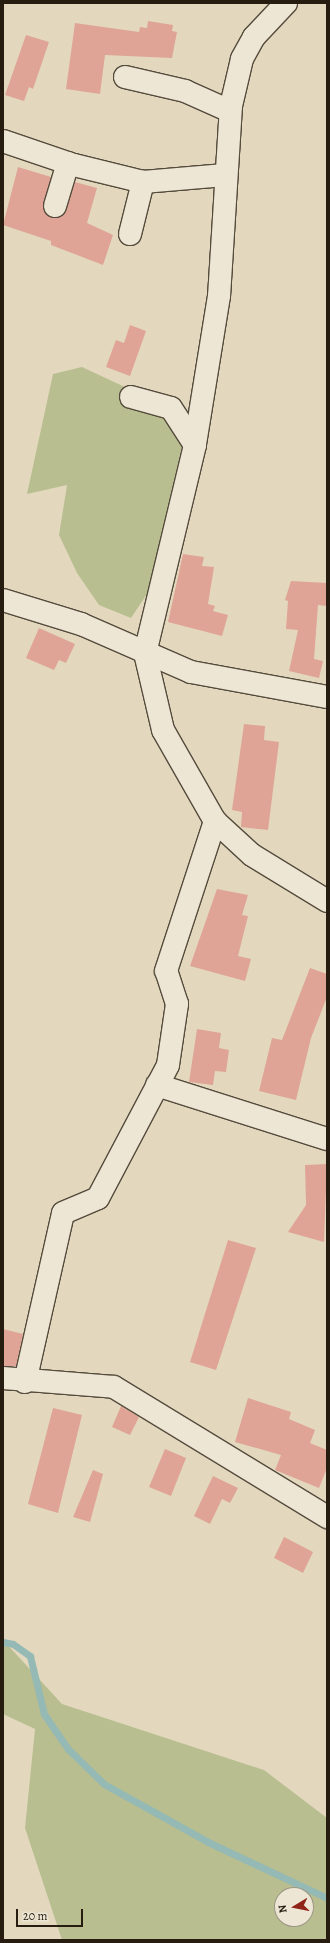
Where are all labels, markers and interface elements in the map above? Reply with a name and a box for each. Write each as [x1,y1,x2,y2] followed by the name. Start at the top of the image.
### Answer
[274,1887,314,1927] north arrow
[18,1901,85,1927] scale bar
[275,1904,291,1914] text: N
[23,1908,47,1924] text: 20 m

